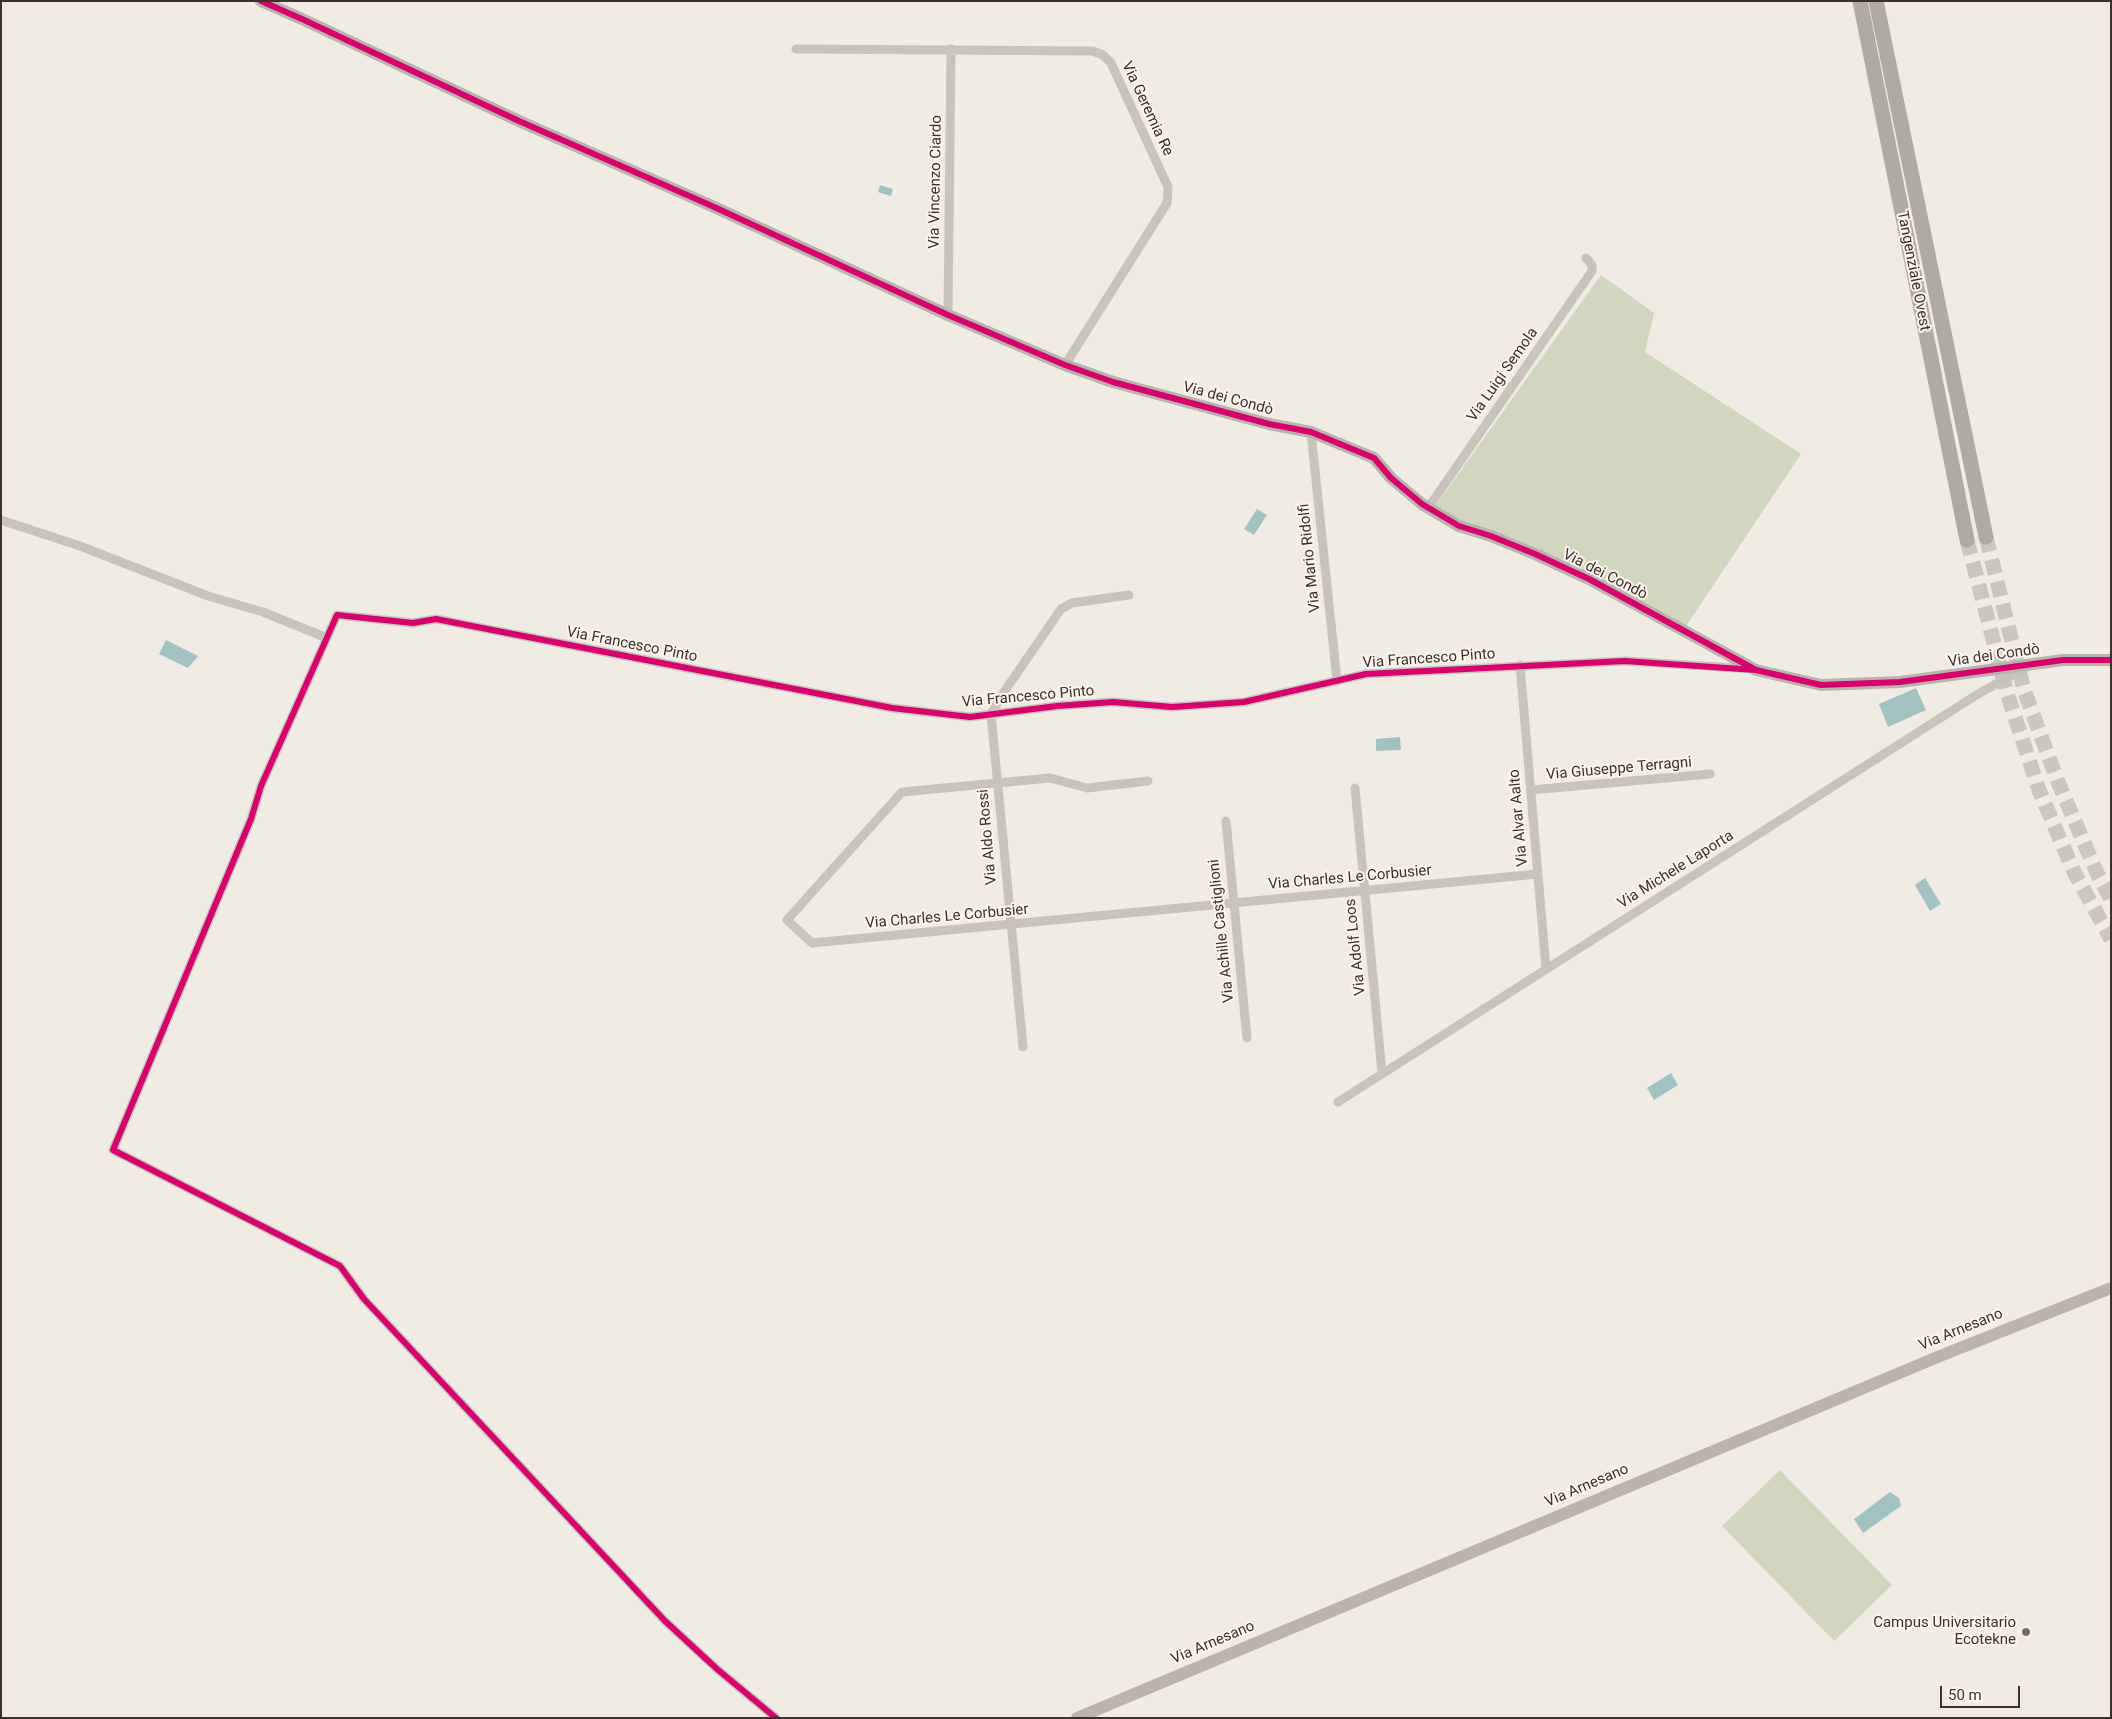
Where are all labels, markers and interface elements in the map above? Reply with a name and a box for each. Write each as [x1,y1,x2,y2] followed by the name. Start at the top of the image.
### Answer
[1117,59,1177,159] street label: Via Geremia Re
[926,115,946,249] street label: Via Vincenzo Ciardo
[1893,209,1933,333] street label: Tangenziale Ovest
[1464,324,1542,426] street label: Via Luigi Semola
[1181,378,1275,420] street label: Via dei Condò
[1295,503,1325,613] street label: Via Mario Ridolfi
[1560,546,1650,604] street label: Via dei Condò
[565,623,699,667] street label: Via Francesco Pinto
[1947,641,2041,671] street label: Via dei Condò
[1362,645,1496,673] street label: Via Francesco Pinto
[961,682,1095,712] street label: Via Francesco Pinto
[1545,754,1693,784] street label: Via Giuseppe Terragni
[1506,769,1532,867] street label: Via Alvar Aalto
[975,788,1001,886] street label: Via Aldo Rossi
[1615,827,1737,913] street label: Via Michele Laporta
[1206,858,1238,1004] street label: Via Achille Castiglioni
[1268,862,1432,894] street label: Via Charles Le Corbusier
[1342,898,1370,996] street label: Via Adolf Loos
[865,901,1029,933] street label: Via Charles Le Corbusier
[1916,1305,2006,1355] street label: Via Arnesano
[1543,1460,1631,1512] street label: Via Arnesano
[1873,1614,2016,1649] place label: Campus Universitario Ecotekne
[1169,1617,1257,1669] street label: Via Arnesano
[2020,1626,2032,1638] marker: Campus Universitario Ecotekne
[1942,1676,2022,1708] scale bar
[1948,1686,1982,1704] text: 50 m

